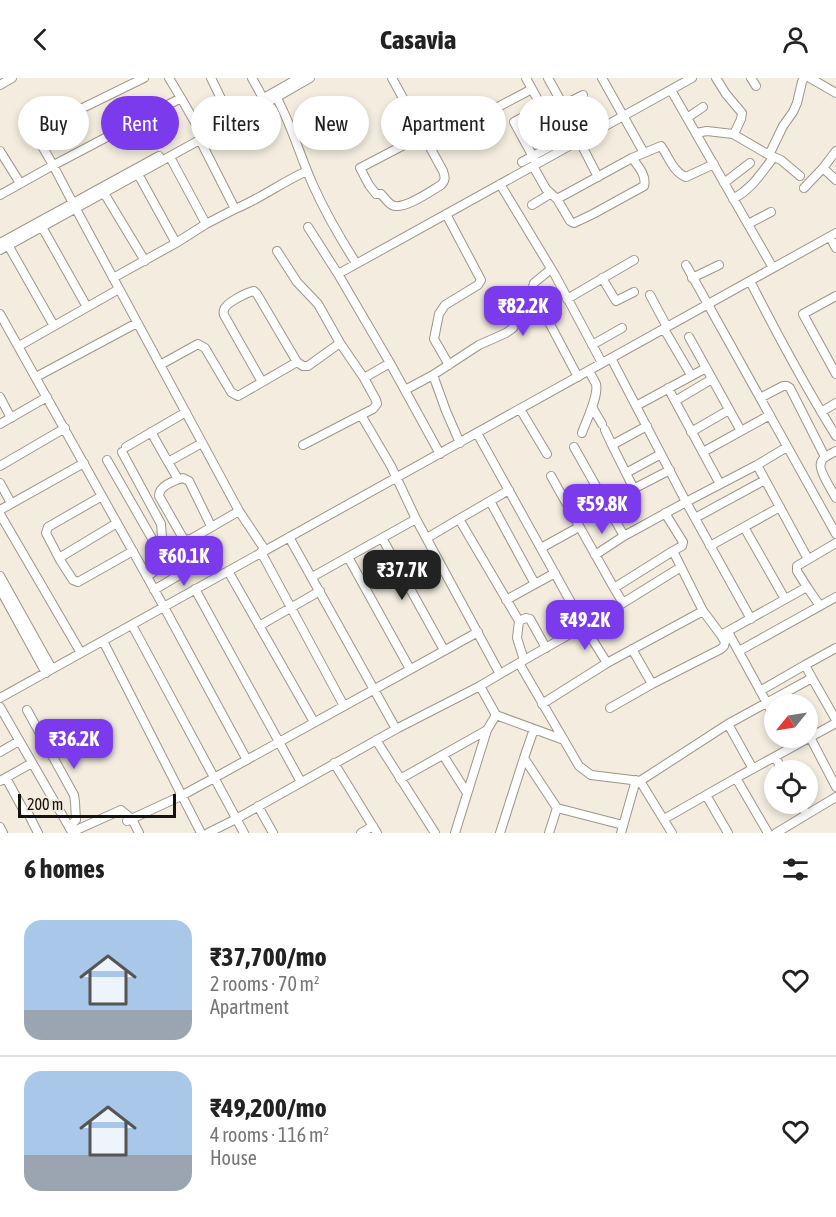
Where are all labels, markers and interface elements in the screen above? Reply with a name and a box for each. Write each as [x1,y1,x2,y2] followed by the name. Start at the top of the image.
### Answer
[24,23,57,56] icon: back
[779,23,812,56] icon: person
[380,24,456,55] text: Casavia
[18,96,89,150] chip: Buy
[101,96,179,150] chip: Rent
[191,96,281,150] chip: Filters
[293,96,369,150] chip: New
[381,96,506,150] chip: Apartment
[518,96,609,150] chip: House
[474,286,572,337] pin: ₹82.2K
[498,294,548,317] text: ₹82.2K
[553,484,651,535] pin: ₹59.8K
[577,492,627,515] text: ₹59.8K
[135,536,233,587] pin: ₹60.1K
[159,544,209,567] text: ₹60.1K
[353,550,451,601] pin: ₹37.7K
[377,558,427,581] text: ₹37.7K
[536,600,634,651] pin: ₹49.2K
[560,608,610,631] text: ₹49.2K
[764,694,818,748] north arrow
[764,694,818,814] map controls
[25,719,123,770] pin: ₹36.2K
[49,727,99,750] text: ₹36.2K
[764,760,818,814] button: locate
[18,791,176,818] scale bar
[27,795,63,813] text: 200 m
[779,853,812,886] icon: filters
[24,854,104,884] text: 6 homes
[210,942,327,972] text: ₹37,700/mo
[72,944,144,1016] icon: home
[779,964,812,997] icon: heart
[210,972,320,995] text: 2 rooms · 70 m²
[210,995,289,1018] text: Apartment
[210,1093,327,1123] text: ₹49,200/mo
[72,1095,144,1167] icon: home
[779,1115,812,1148] icon: heart
[210,1123,329,1146] text: 4 rooms · 116 m²
[210,1146,257,1169] text: House

